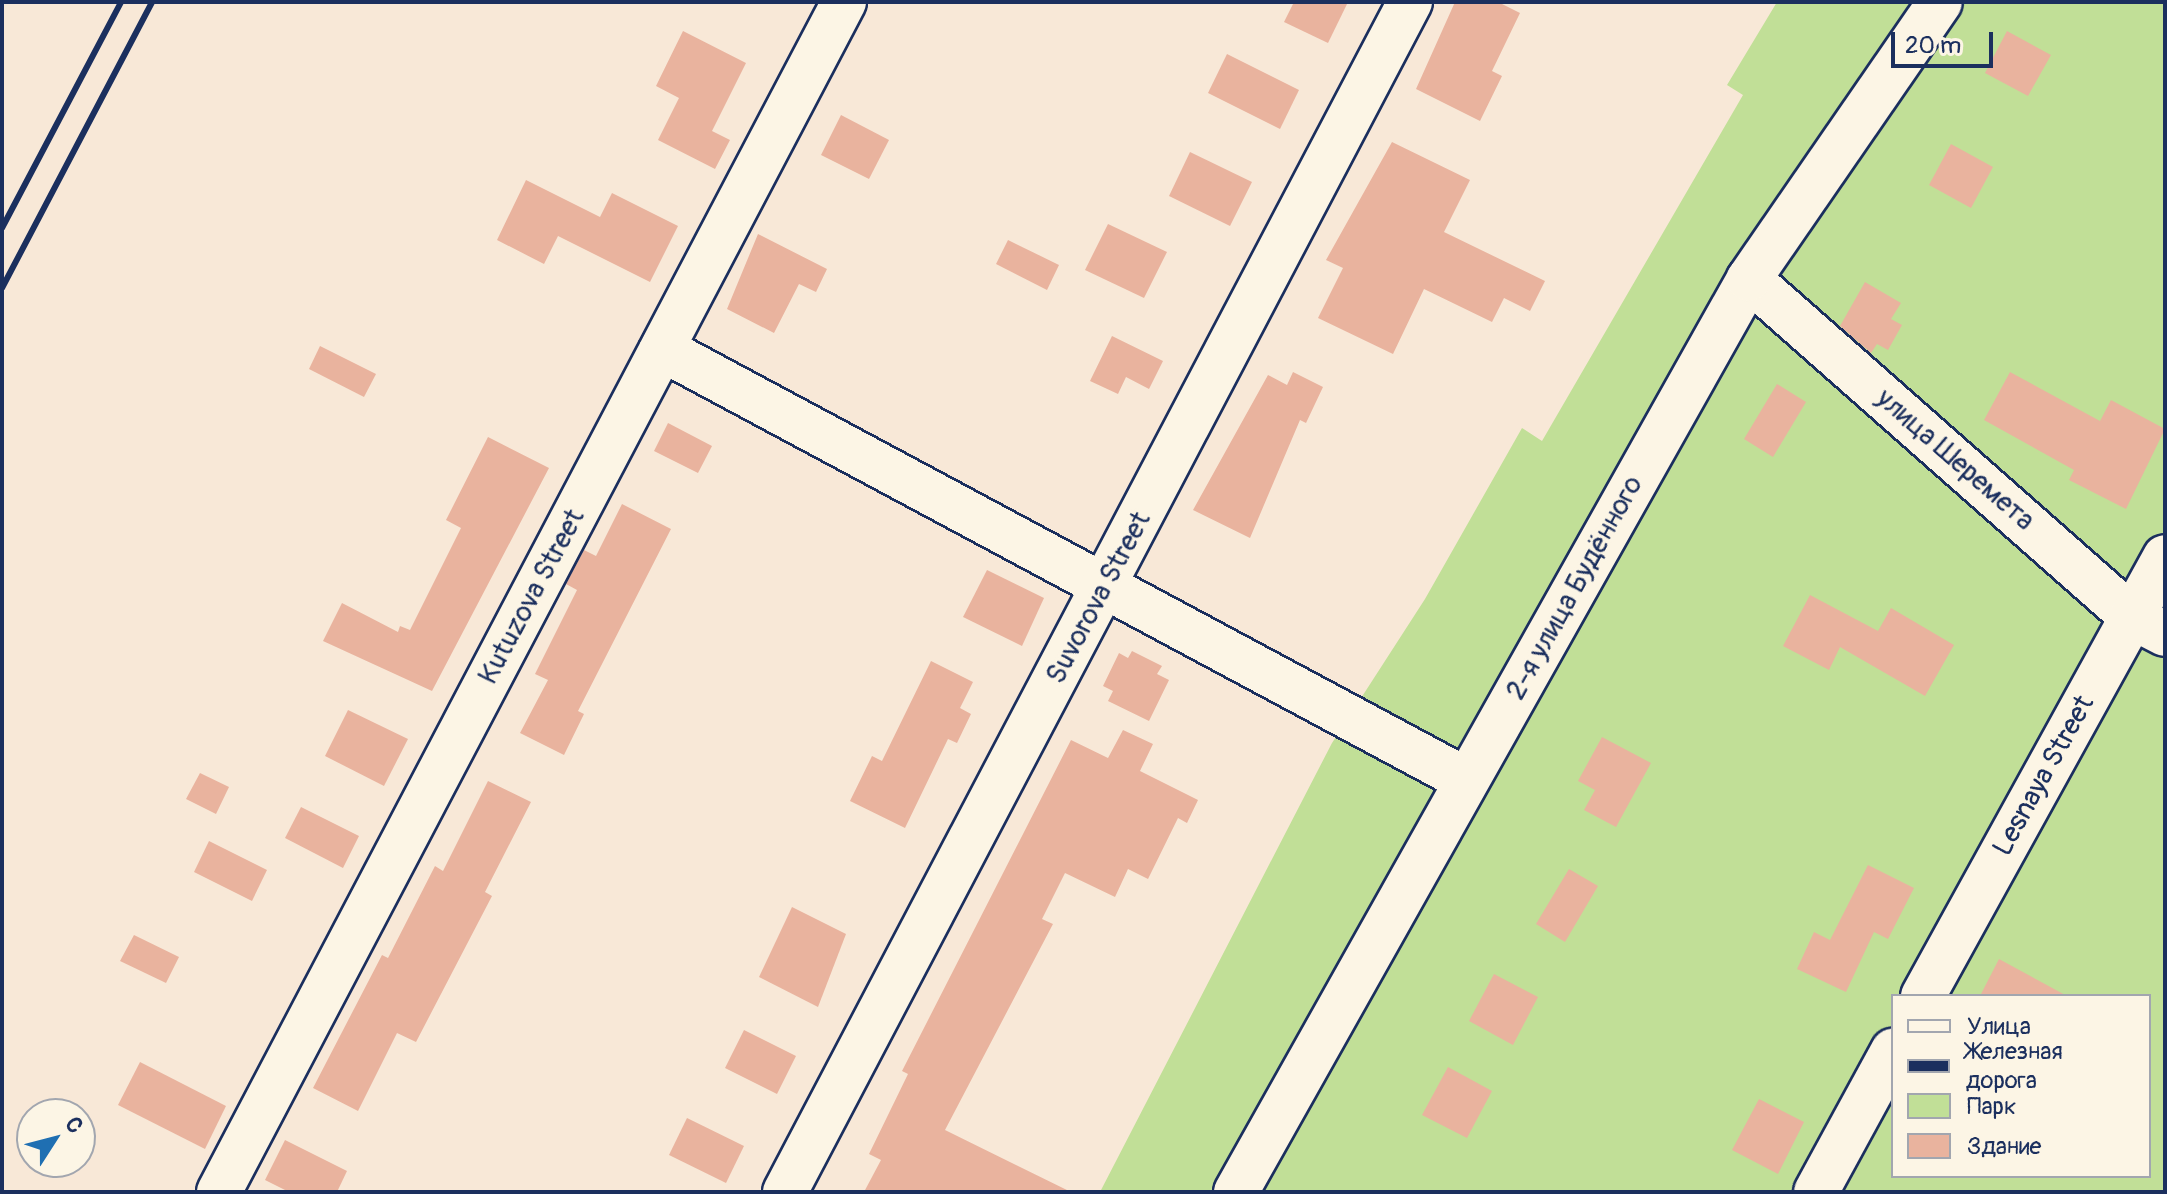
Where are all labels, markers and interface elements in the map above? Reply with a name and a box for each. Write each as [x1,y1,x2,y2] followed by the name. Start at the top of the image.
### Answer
[1895,16,1997,66] scale bar
[1905,31,1961,60] text: 20 m
[1869,382,2041,538] street label: улица Шеремета
[1499,470,1651,706] street label: 2-я улица Будённого
[472,504,592,690] street label: Kutuzova Street
[1040,506,1158,690] street label: Suvorova Street
[1986,690,2102,862] street label: Lesnaya Street
[1891,994,2151,1178] legend
[1967,1012,2031,1041] text: Улица
[1966,1037,2063,1095] text: Железная дорога
[1967,1092,2016,1121] text: Парк
[16,1098,96,1178] north arrow
[58,1111,89,1139] text: С
[1967,1132,2041,1161] text: Здание

